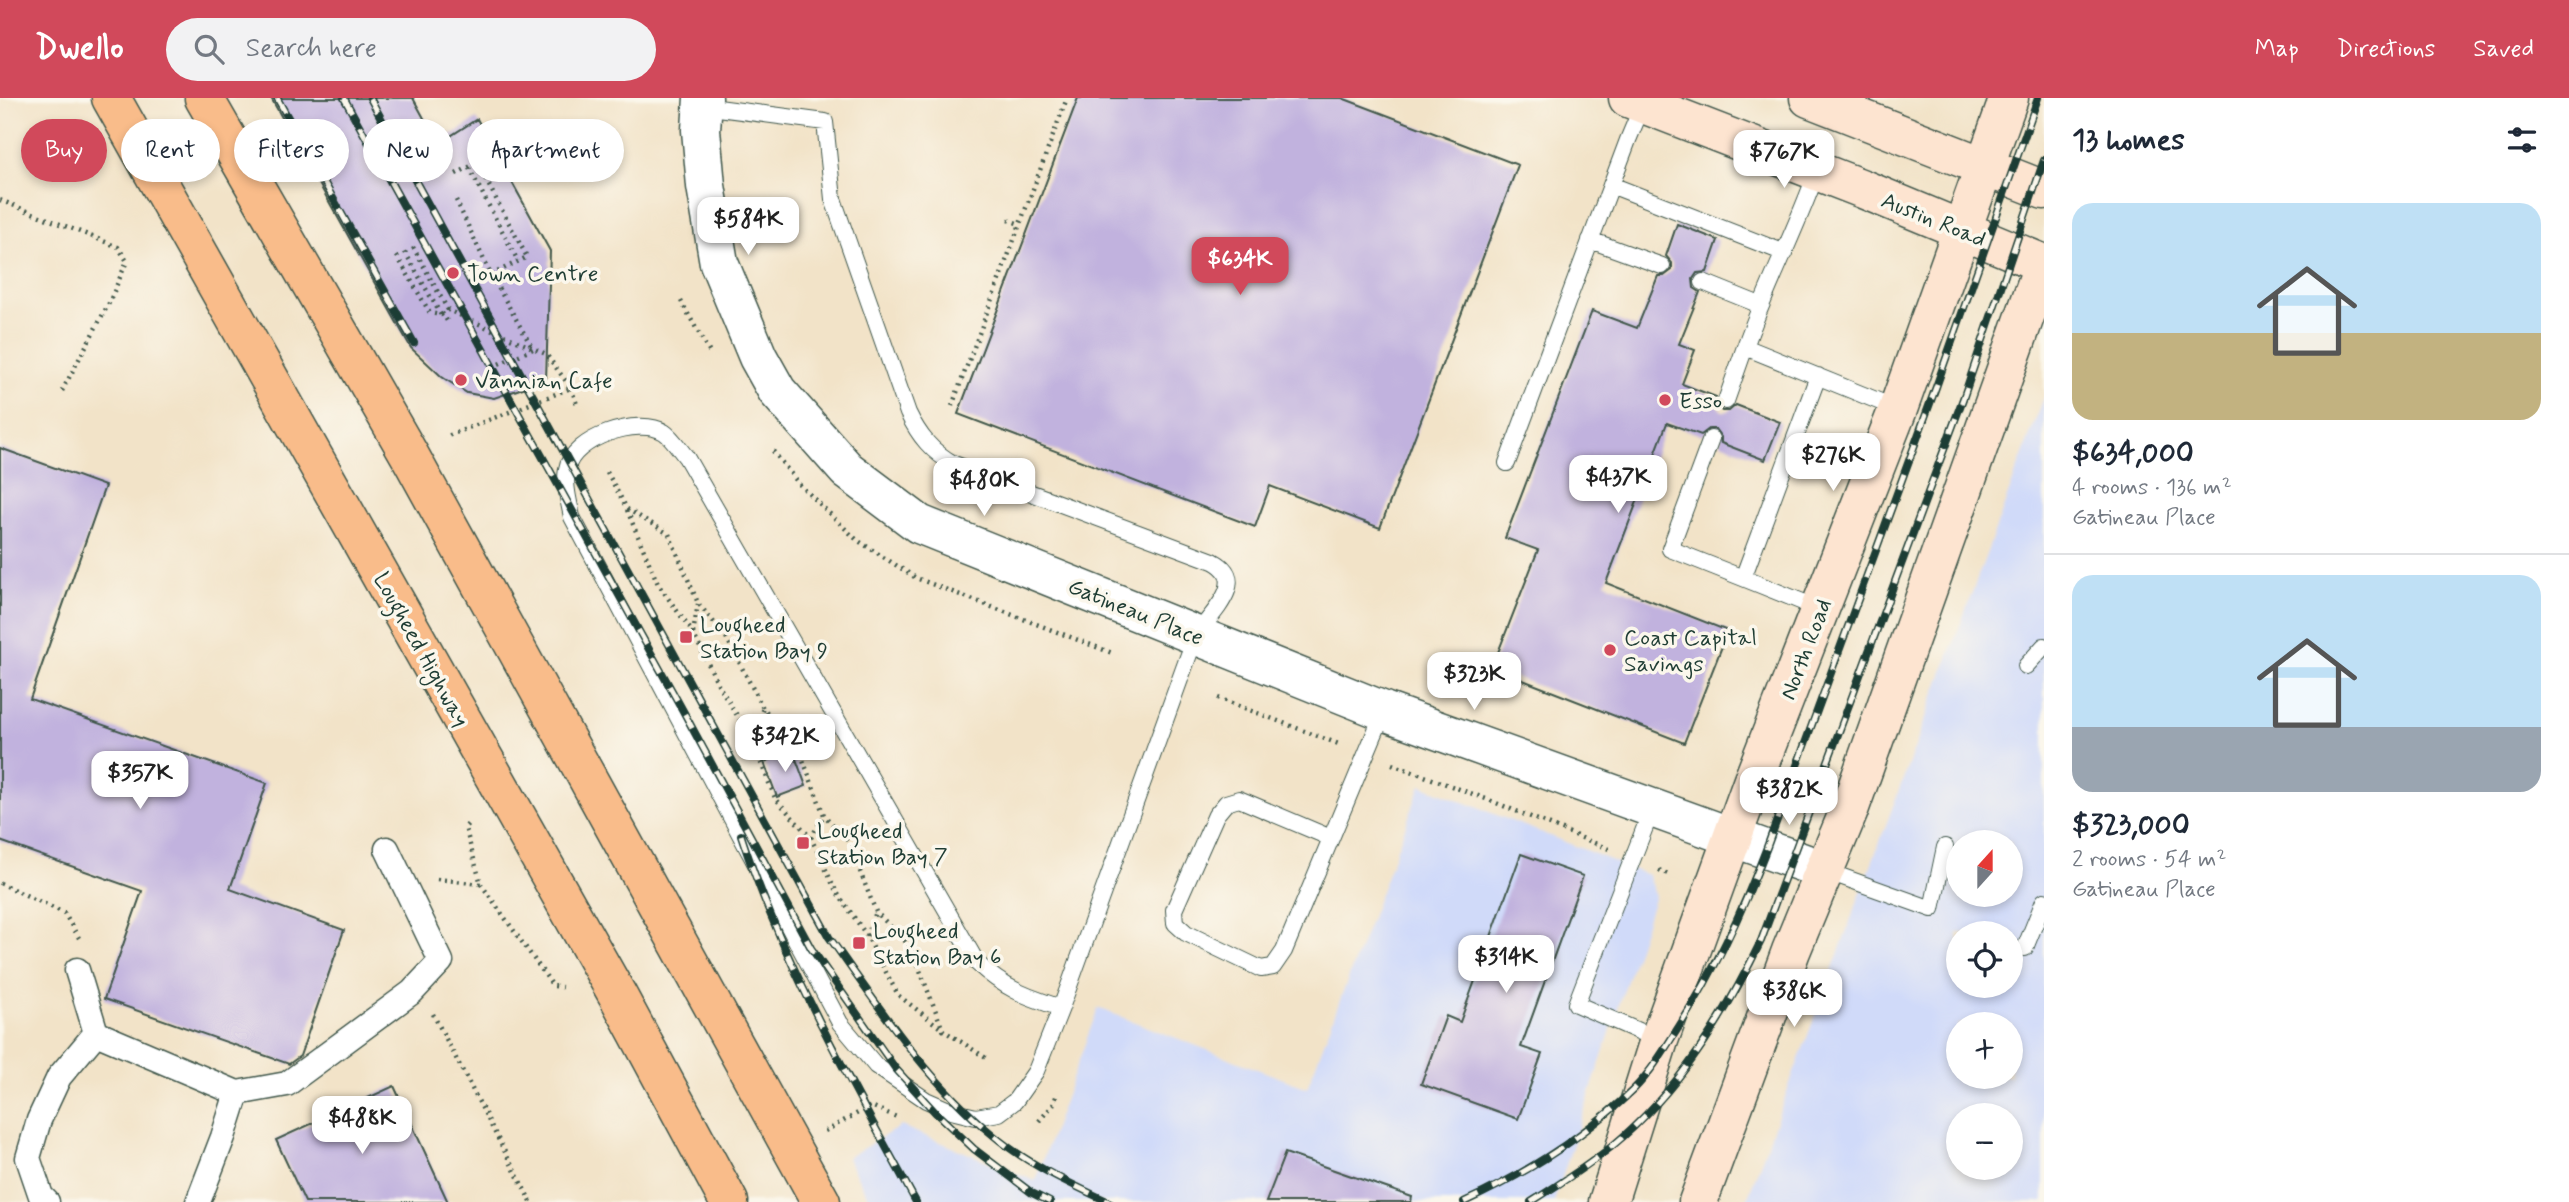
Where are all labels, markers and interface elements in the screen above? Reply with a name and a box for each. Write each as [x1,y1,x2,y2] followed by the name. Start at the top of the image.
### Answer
[166,18,656,81] search box
[35,27,124,71] text: Dwello
[190,30,228,68] icon: search
[246,32,377,66] text: Search here
[2255,34,2299,65] text: Map
[2337,34,2435,65] text: Directions
[2473,34,2534,65] text: Saved
[21,119,107,182] chip: Buy
[121,119,220,182] chip: Rent
[234,119,349,182] chip: Filters
[363,119,453,182] chip: New
[467,119,624,182] chip: Apartment
[2072,121,2185,160] text: 13 homes
[2503,121,2541,159] icon: filters
[1735,130,1833,190] pin: $767K
[1749,138,1819,168] text: $767K
[1876,186,1990,255] street label: Austin Road
[699,198,797,257] pin: $584K
[713,205,783,235] text: $584K
[1191,238,1289,297] pin: $634K
[1208,245,1272,275] text: $634K
[2244,248,2370,374] icon: home
[467,260,598,290] place label: Town Centre
[445,265,461,281] marker: Town Centre
[475,367,613,397] place label: Vannian Cafe
[453,372,469,388] marker: Vannian Cafe
[1679,387,1722,417] place label: Esso
[1657,392,1673,408] marker: Esso
[1784,434,1882,493] pin: $276K
[2072,434,2194,473] text: $634,000
[1801,441,1865,471] text: $276K
[1569,456,1667,515] pin: $437K
[935,458,1033,518] pin: $480K
[1585,463,1651,493] text: $437K
[949,466,1019,496] text: $480K
[2072,473,2232,503] text: 4 rooms · 136 m²
[2072,503,2216,533] text: Gatineau Place
[364,567,475,734] street label: Lougheed Highway
[1063,572,1207,654] street label: Gatineau Place
[1774,595,1840,704] street label: North Road
[700,611,828,667] place label: Lougheed Station Bay 9
[2244,620,2370,746] icon: home
[1624,624,1757,680] place label: Coast Capital Savings
[678,629,694,645] marker: Lougheed Station Bay 9
[1602,642,1618,658] marker: Coast Capital Savings
[1425,652,1523,712] pin: $323K
[1443,660,1505,690] text: $323K
[736,714,834,774] pin: $342K
[751,722,819,752] text: $342K
[91,752,189,811] pin: $357K
[107,759,173,789] text: $357K
[1740,768,1838,827] pin: $382K
[1756,775,1822,805] text: $382K
[2072,806,2190,845] text: $323,000
[817,817,948,873] place label: Lougheed Station Bay 7
[1946,830,2023,906] north arrow
[1946,830,2023,1180] map controls
[795,835,811,851] marker: Lougheed Station Bay 7
[2072,845,2226,875] text: 2 rooms · 54 m²
[2072,875,2216,905] text: Gatineau Place
[873,917,1002,973] place label: Lougheed Station Bay 6
[1946,921,2023,998] button: locate
[851,935,867,951] marker: Lougheed Station Bay 6
[1457,936,1555,995] pin: $314K
[1474,943,1538,973] text: $314K
[1745,970,1843,1029] pin: $386K
[1762,977,1826,1007] text: $386K
[1946,1012,2023,1089] button: +
[313,1096,411,1156] pin: $488K
[1946,1103,2023,1180] button: −
[328,1104,396,1134] text: $488K

